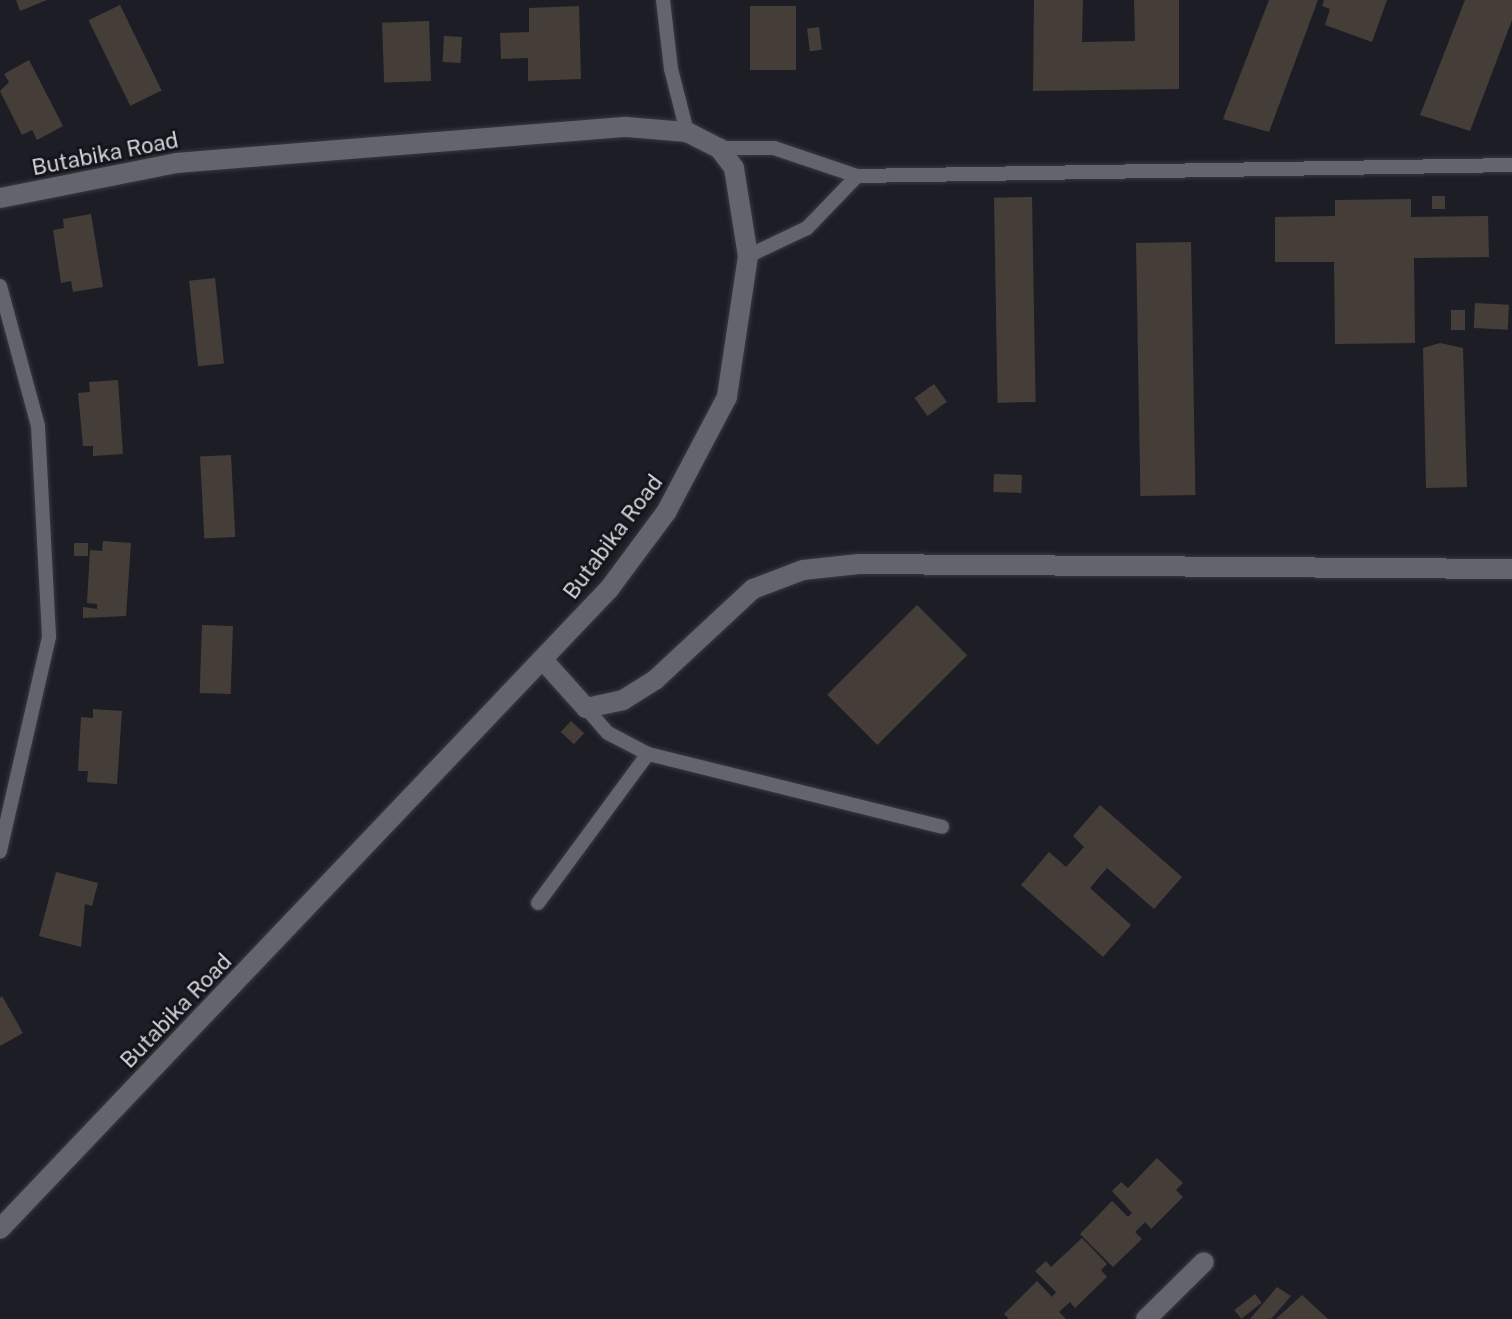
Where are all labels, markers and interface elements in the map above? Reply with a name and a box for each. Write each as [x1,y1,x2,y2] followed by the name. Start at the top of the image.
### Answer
[30,127,180,181] street label: Butabika Road
[558,470,668,604] street label: Butabika Road
[115,948,237,1074] street label: Butabika Road

